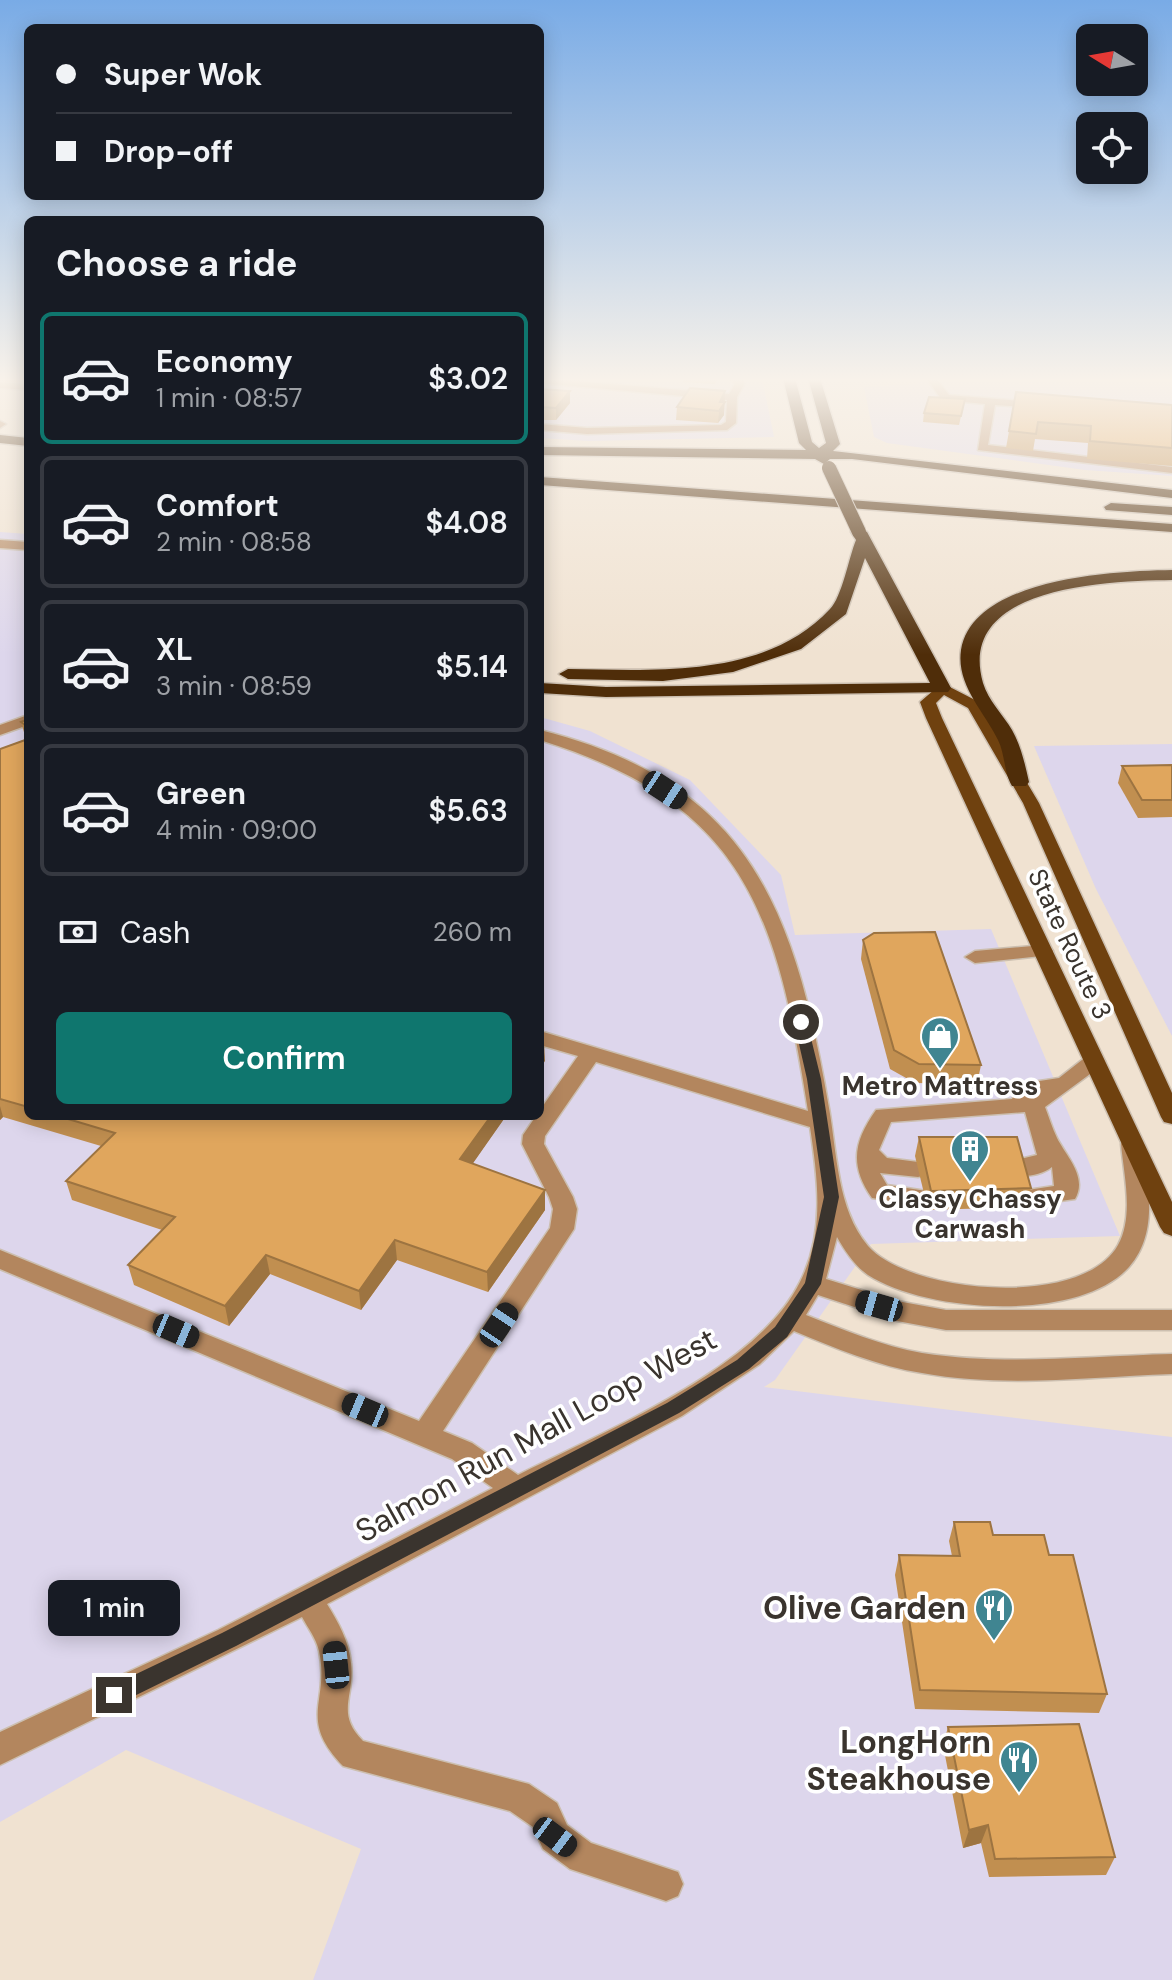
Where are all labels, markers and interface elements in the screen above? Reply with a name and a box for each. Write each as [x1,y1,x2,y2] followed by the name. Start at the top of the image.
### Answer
[1076,24,1148,96] north arrow
[1076,24,1148,184] map controls
[104,55,262,94] text: Super Wok
[1076,112,1148,184] button: locate
[104,132,233,171] text: Drop-off
[56,240,297,287] text: Choose a ride
[60,342,132,414] icon: car
[156,342,293,381] text: Economy
[428,359,508,398] text: $3.02
[156,381,302,415] text: 1 min · 08:57
[60,486,132,558] icon: car
[156,486,279,525] text: Comfort
[425,503,508,542] text: $4.08
[156,525,312,559] text: 2 min · 08:58
[60,630,132,702] icon: car
[156,630,193,669] text: XL
[436,647,508,686] text: $5.14
[156,669,312,703] text: 3 min · 08:59
[638,767,692,813] car
[60,774,132,846] icon: car
[156,774,246,813] text: Green
[428,791,508,830] text: $5.63
[156,813,317,847] text: 4 min · 09:00
[1020,863,1120,1025] street label: State Route 3
[56,910,100,954] icon: cash
[120,913,190,952] text: Cash
[433,915,512,949] text: 260 m
[783,1004,819,1040] route start
[56,1012,512,1104] button: Confirm
[919,1015,961,1070] shop icon: Metro Mattress
[842,1069,1038,1103] place label: Metro Mattress
[949,1128,991,1183] building icon: Classy Chassy Carwash
[878,1182,1062,1246] place label: Classy Chassy Carwash
[853,1288,905,1324] car
[476,1298,522,1352] car
[149,1311,203,1351] car
[348,1318,724,1552] street label: Salmon Run Mall Loop West
[338,1390,392,1430] car
[48,1579,180,1635] callout: 1 min
[763,1587,966,1629] place label: Olive Garden
[973,1587,1015,1642] restaurant icon: Olive Garden
[83,1591,145,1625] text: 1 min
[322,1640,350,1690] car
[96,1677,132,1713] route end
[806,1721,991,1800] place label: LongHorn Steakhouse
[998,1739,1040,1794] restaurant icon: LongHorn Steakhouse
[529,1813,581,1861] car

